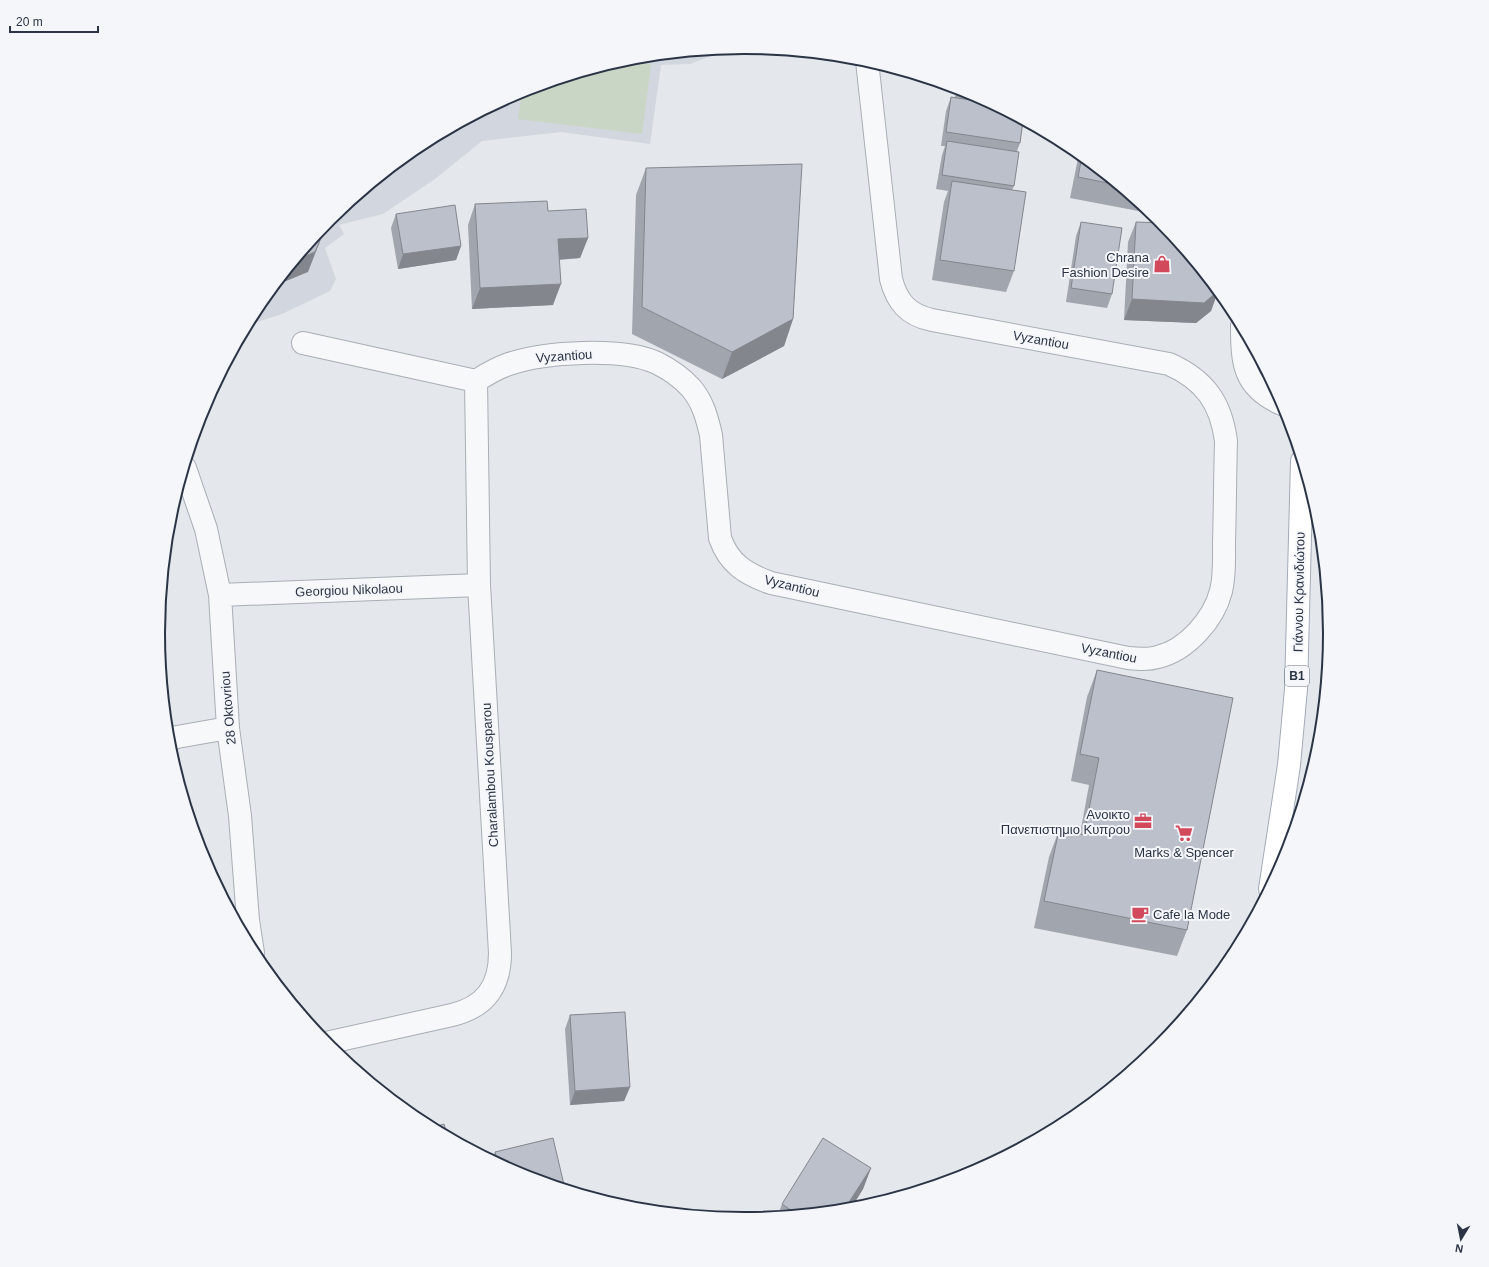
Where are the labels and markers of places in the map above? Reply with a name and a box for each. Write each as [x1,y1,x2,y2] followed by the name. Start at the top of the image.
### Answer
[1062,250,1150,280] place label: Chrana Fashion Desire
[1152,254,1172,274] shop icon: Chrana Fashion Desire
[1001,807,1130,837] place label: Ανοικτο Πανεπιστημιο Κυπρου
[1133,811,1153,831] office icon: Ανοικτο Πανεπιστημιο Κυπρου
[1174,823,1194,843] supermarket icon: Marks & Spencer
[1134,845,1235,860] place label: Marks & Spencer
[1130,904,1150,924] cafe icon: Cafe la Mode
[1153,907,1230,922] place label: Cafe la Mode

